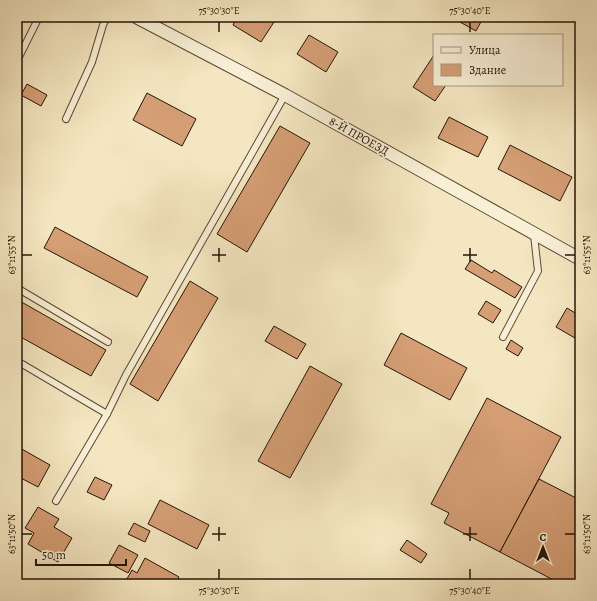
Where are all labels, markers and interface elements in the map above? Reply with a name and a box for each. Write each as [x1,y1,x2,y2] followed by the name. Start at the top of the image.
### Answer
[198,4,240,17] text: 75°30'30"E
[449,4,491,17] text: 75°30'40"E
[433,34,563,86] legend
[469,42,501,58] text: Улица
[469,62,506,78] text: Здание
[326,113,392,159] street label: 8-Й ПРОЕЗД
[5,235,18,275] text: 63°11'55"N
[580,235,593,275] text: 63°11'55"N
[5,514,18,554] text: 63°11'50"N
[580,514,593,554] text: 63°11'50"N
[523,527,563,567] north arrow
[540,530,547,545] text: С
[36,541,126,567] scale bar
[42,547,66,563] text: 50 m
[198,584,240,597] text: 75°30'30"E
[449,584,491,597] text: 75°30'40"E

